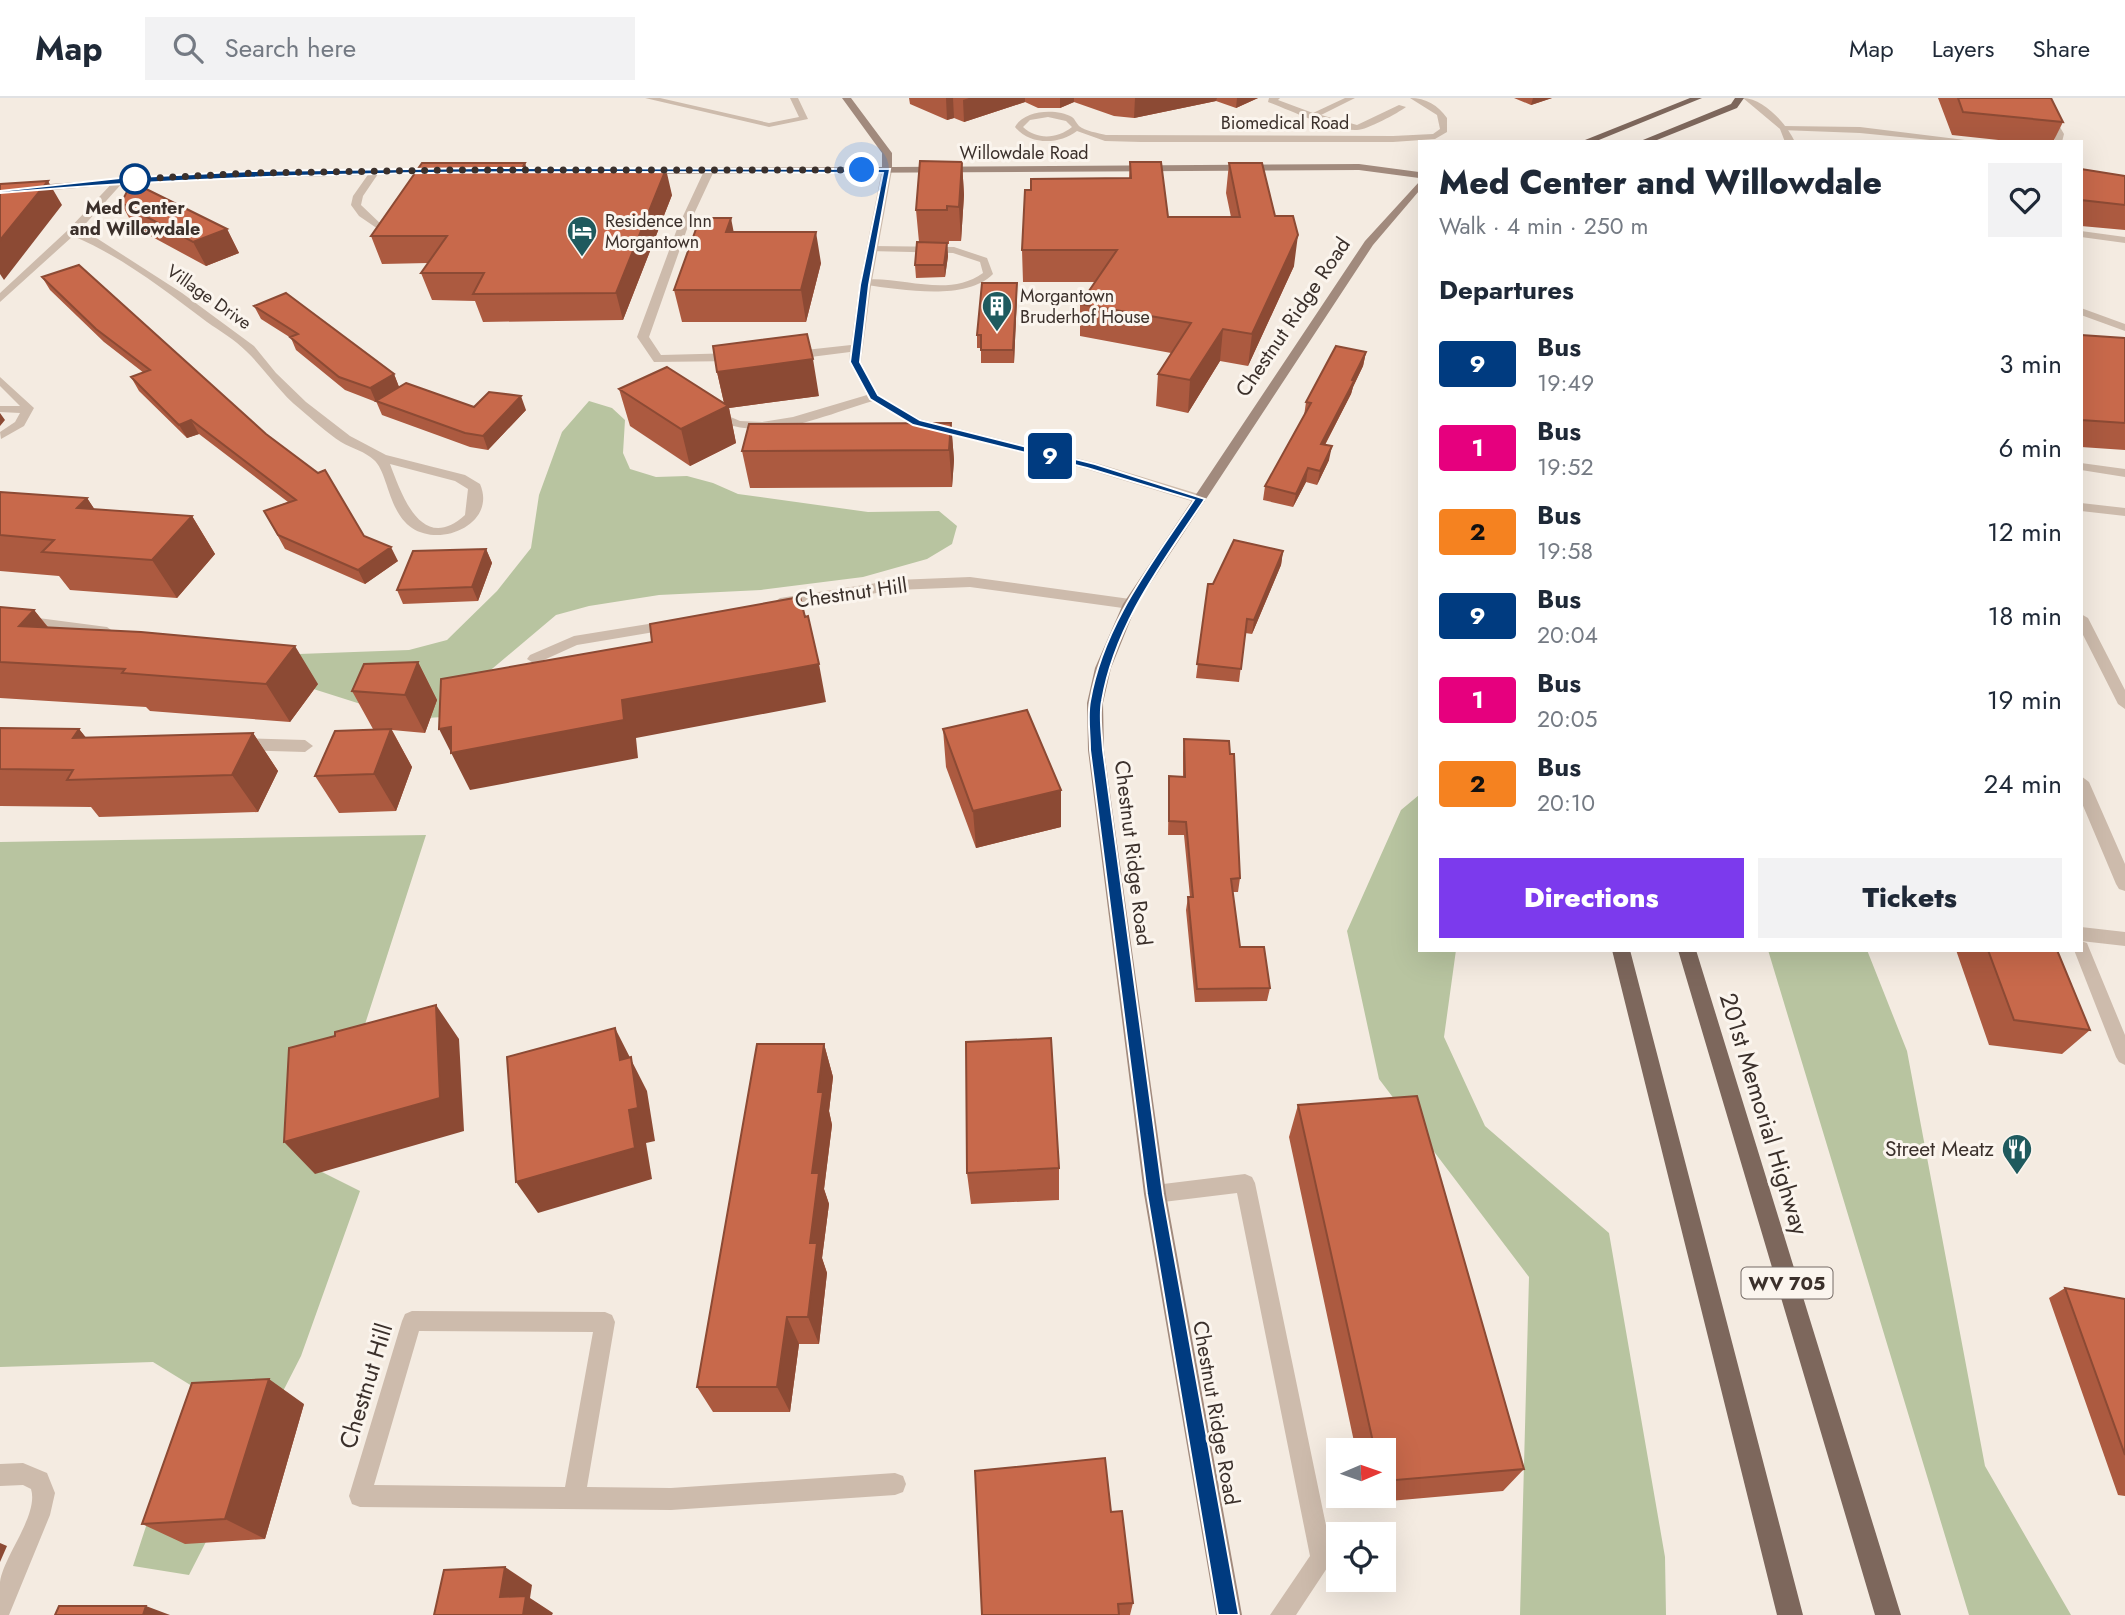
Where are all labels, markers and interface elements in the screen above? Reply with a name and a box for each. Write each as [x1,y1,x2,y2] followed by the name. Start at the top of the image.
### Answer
[145,17,635,80] search box
[35,25,103,72] text: Map
[169,29,207,67] icon: search
[225,29,356,67] text: Search here
[1849,31,1894,66] text: Map
[1932,31,1994,66] text: Layers
[2032,31,2090,66] text: Share
[1221,110,1349,136] street label: Biomedical Road
[959,140,1089,166] street label: Willowdale Road
[844,152,879,187] your location
[1439,159,1882,206] text: Med Center and Willowdale
[1988,163,2062,237] button: heart
[120,164,150,194] marker: Med Center and Willowdale
[70,195,200,242] place label: Med Center and Willowdale
[605,208,712,255] place label: Residence Inn Morgantown
[1439,209,1648,243] text: Walk · 4 min · 250 m
[565,214,599,258] hotel icon: Residence Inn Morgantown
[1228,231,1358,403] street label: Chestnut Ridge Road
[161,258,257,336] street label: Village Drive
[1439,271,1574,309] text: Departures
[1020,283,1150,330] place label: Morgantown Bruderhof House
[980,289,1014,333] building icon: Morgantown Bruderhof House
[1537,328,1581,366] text: Bus
[1999,345,2062,383] text: 3 min
[1469,346,1486,381] text: 9
[1537,366,1594,400] text: 19:49
[1537,412,1581,450] text: Bus
[1999,429,2062,467] text: 6 min
[1471,430,1484,465] text: 1
[1027,433,1073,479] line badge: 9
[1042,438,1058,473] text: 9
[1537,450,1594,484] text: 19:52
[1537,496,1581,534] text: Bus
[1987,513,2062,551] text: 12 min
[1470,514,1485,549] text: 2
[1537,534,1593,568] text: 19:58
[793,570,909,616] street label: Chestnut Hill
[1537,580,1581,618] text: Bus
[1988,597,2062,635] text: 18 min
[1469,598,1486,633] text: 9
[1537,618,1598,652] text: 20:04
[1537,664,1581,702] text: Bus
[1987,681,2062,719] text: 19 min
[1471,682,1484,717] text: 1
[1537,702,1598,736] text: 20:05
[1537,748,1581,786] text: Bus
[1107,759,1159,947] street label: Chestnut Ridge Road
[1984,765,2062,803] text: 24 min
[1470,766,1485,801] text: 2
[1537,786,1595,820] text: 20:10
[1439,858,1744,938] button: Directions
[1758,858,2062,938] button: Tickets
[1711,988,1818,1240] street label: 201st Memorial Highway
[2000,1132,2034,1176] restaurant icon: Street Meatz
[1885,1134,1994,1164] place label: Street Meatz
[1742,1268,1832,1298] road number: WV 705
[1185,1318,1247,1508] street label: Chestnut Ridge Road
[330,1319,401,1453] street label: Chestnut Hill
[1326,1438,1396,1508] north arrow
[1326,1438,1396,1592] map controls
[1326,1522,1396,1592] button: locate

